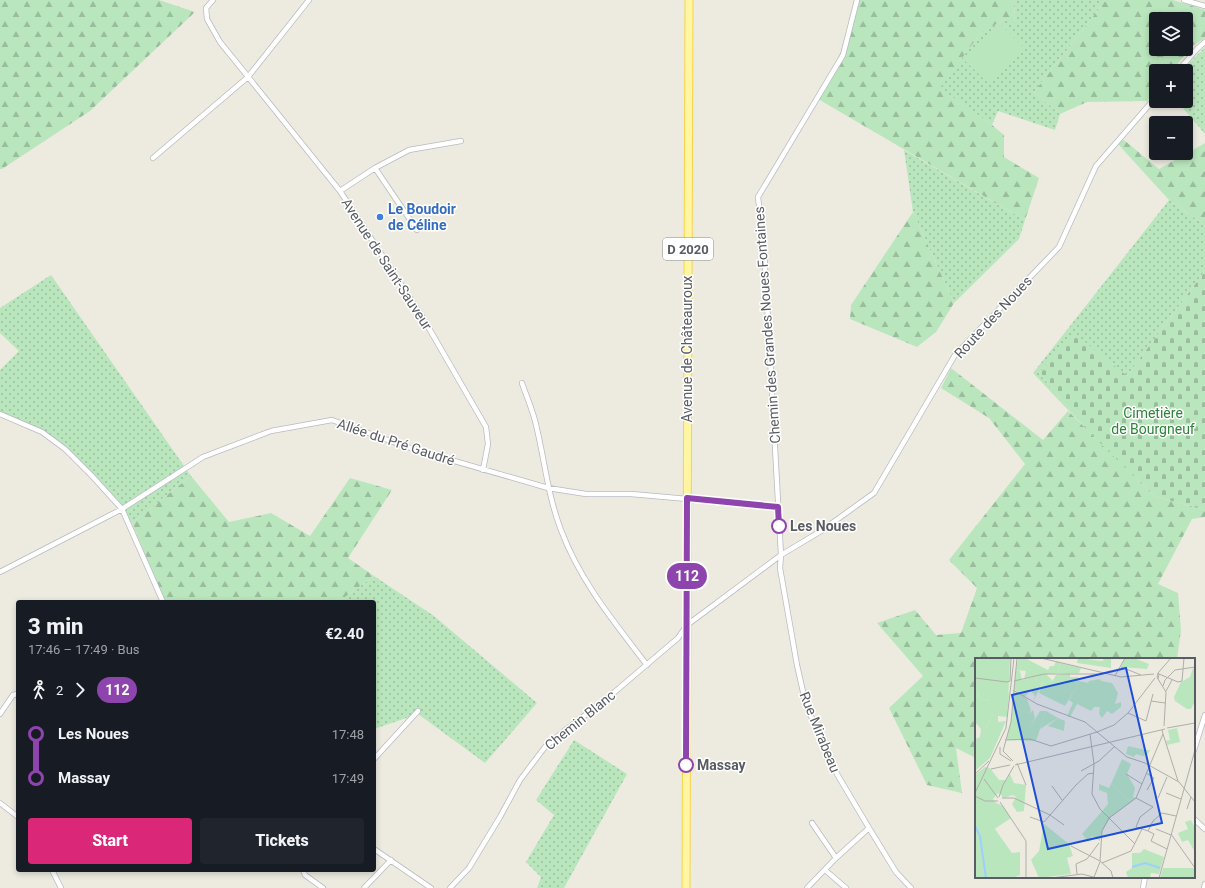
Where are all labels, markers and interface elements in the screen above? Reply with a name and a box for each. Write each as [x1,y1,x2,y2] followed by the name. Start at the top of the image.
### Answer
[1149,12,1193,160] map controls
[1149,12,1193,56] button: layers
[1149,64,1193,108] button: +
[1149,116,1193,160] button: −
[338,195,436,333] street label: Avenue de Saint-Sauveur
[388,201,456,233] place label: Le Boudoir de Céline
[751,206,783,444] street label: Chemin des Grandes Noues Fontaines
[375,212,385,222] marker: Le Boudoir de Céline
[663,238,713,260] road number: D 2020
[951,273,1035,361] street label: Route des Noues
[679,275,695,423] street label: Avenue de Châteauroux
[1111,405,1195,437] park label: Cimetière de Bourgneuf
[335,415,457,469] street label: Allée du Pré Gaudré
[771,518,787,534] marker: Les Noues
[790,518,856,534] place label: Les Noues
[664,563,710,589] line badge: 112
[675,568,699,584] text: 112
[28,614,83,639] text: 3 min
[325,625,364,643] text: €2.40
[28,642,140,657] text: 17:46 – 17:49 · Bus
[975,658,1195,878] inset map
[28,679,50,701] icon: walk
[69,679,91,701] icon: forward
[105,682,129,698] text: 112
[56,683,63,698] text: 2
[542,687,618,753] street label: Chemin Blanc
[797,689,843,775] street label: Rue Mirabeau
[58,725,129,743] text: Les Noues
[332,727,364,742] text: 17:48
[678,757,694,773] marker: Massay
[697,757,747,773] place label: Massay
[58,769,110,787] text: Massay
[332,771,364,786] text: 17:49
[28,818,192,864] button: Start
[200,818,364,864] button: Tickets

